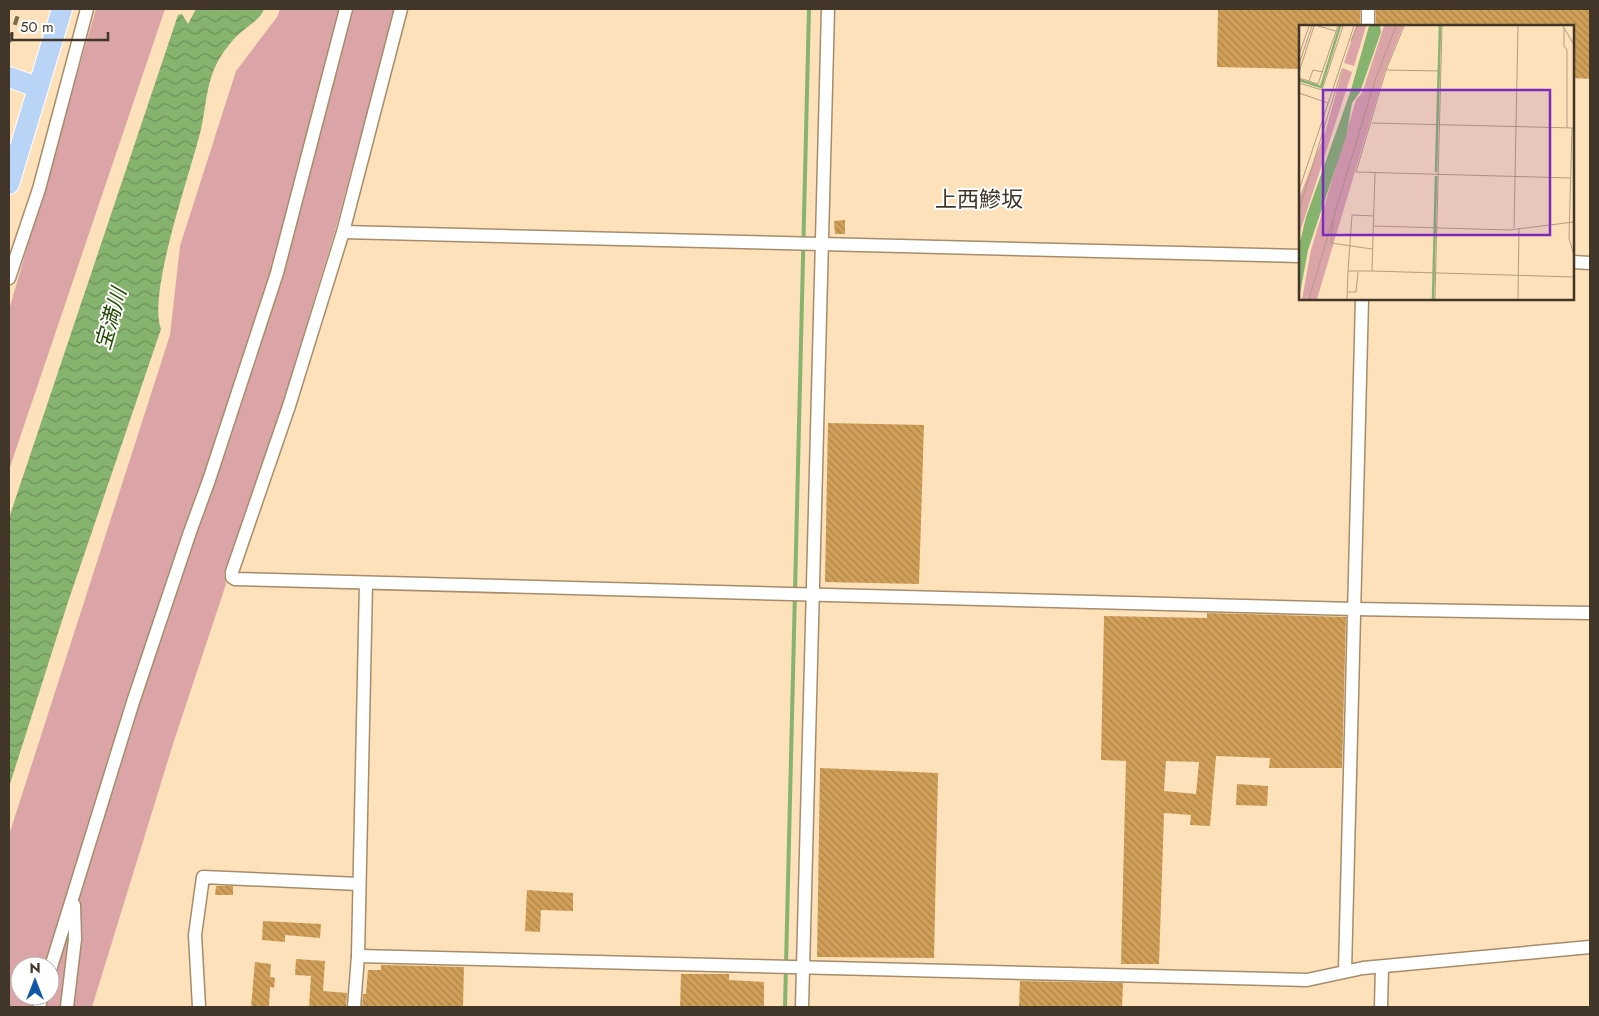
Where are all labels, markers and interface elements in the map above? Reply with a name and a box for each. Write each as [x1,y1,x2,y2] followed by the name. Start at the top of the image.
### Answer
[12,10,109,42] scale bar
[20,16,54,38] text: 50 m
[1299,25,1574,300] inset map
[935,183,1023,215] district label: 上西鰺坂
[88,283,135,353] water label: 宝満川
[10,956,60,1006] north arrow
[29,958,41,978] text: N

